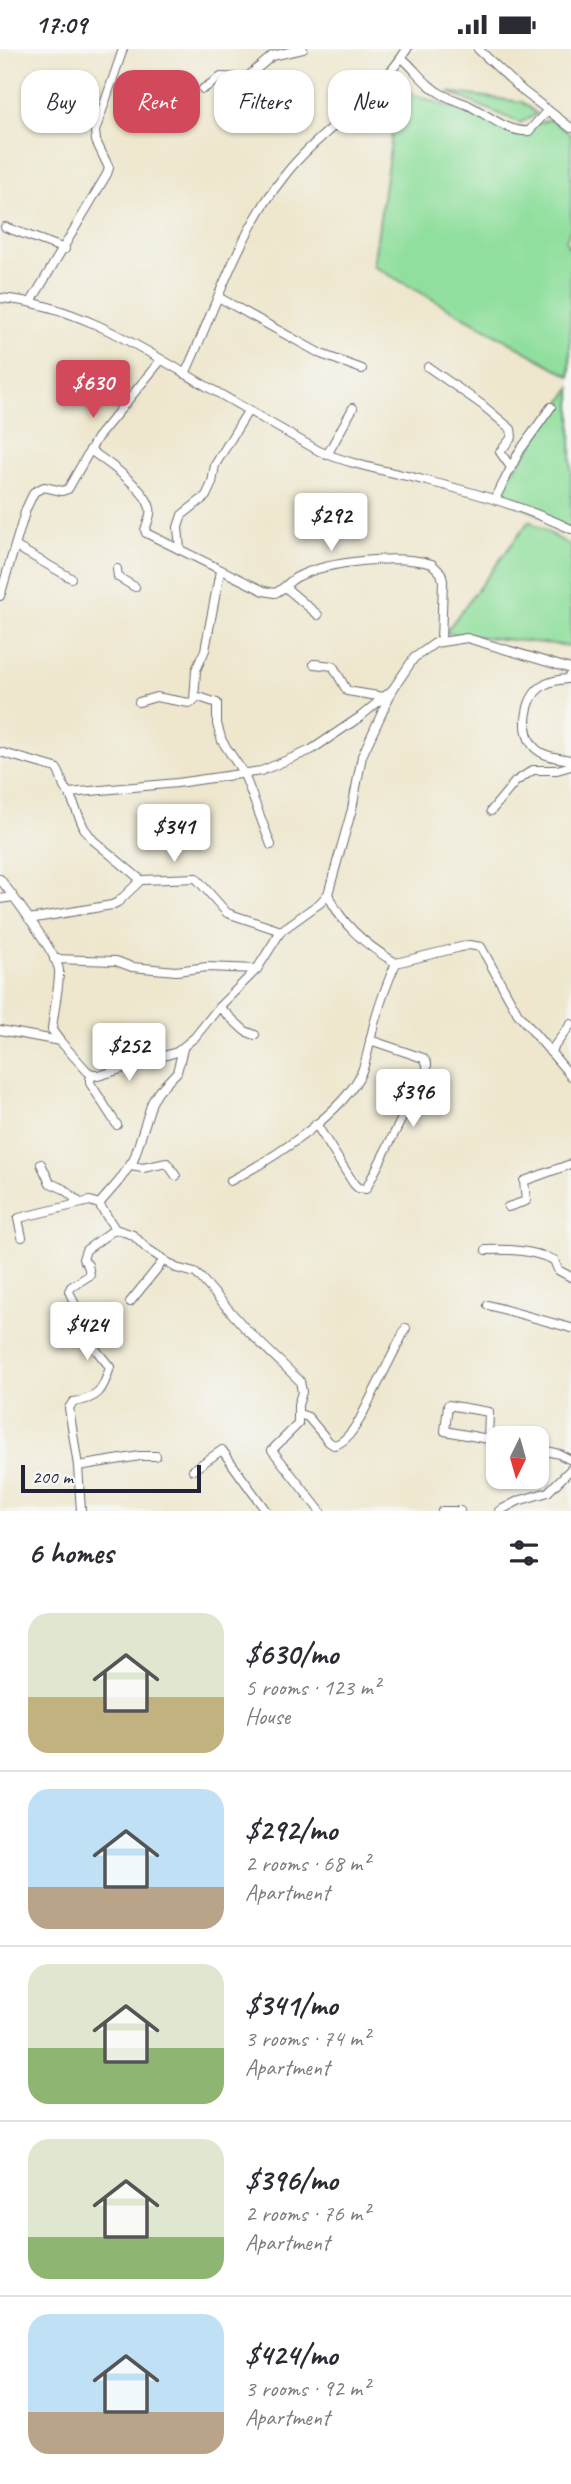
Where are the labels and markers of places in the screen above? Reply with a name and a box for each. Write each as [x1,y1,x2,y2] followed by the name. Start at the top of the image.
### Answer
[52,361,134,420] pin: $630
[290,493,372,553] pin: $292
[133,805,215,864] pin: $341
[88,1023,170,1083] pin: $252
[372,1069,454,1129] pin: $396
[46,1303,128,1362] pin: $424

